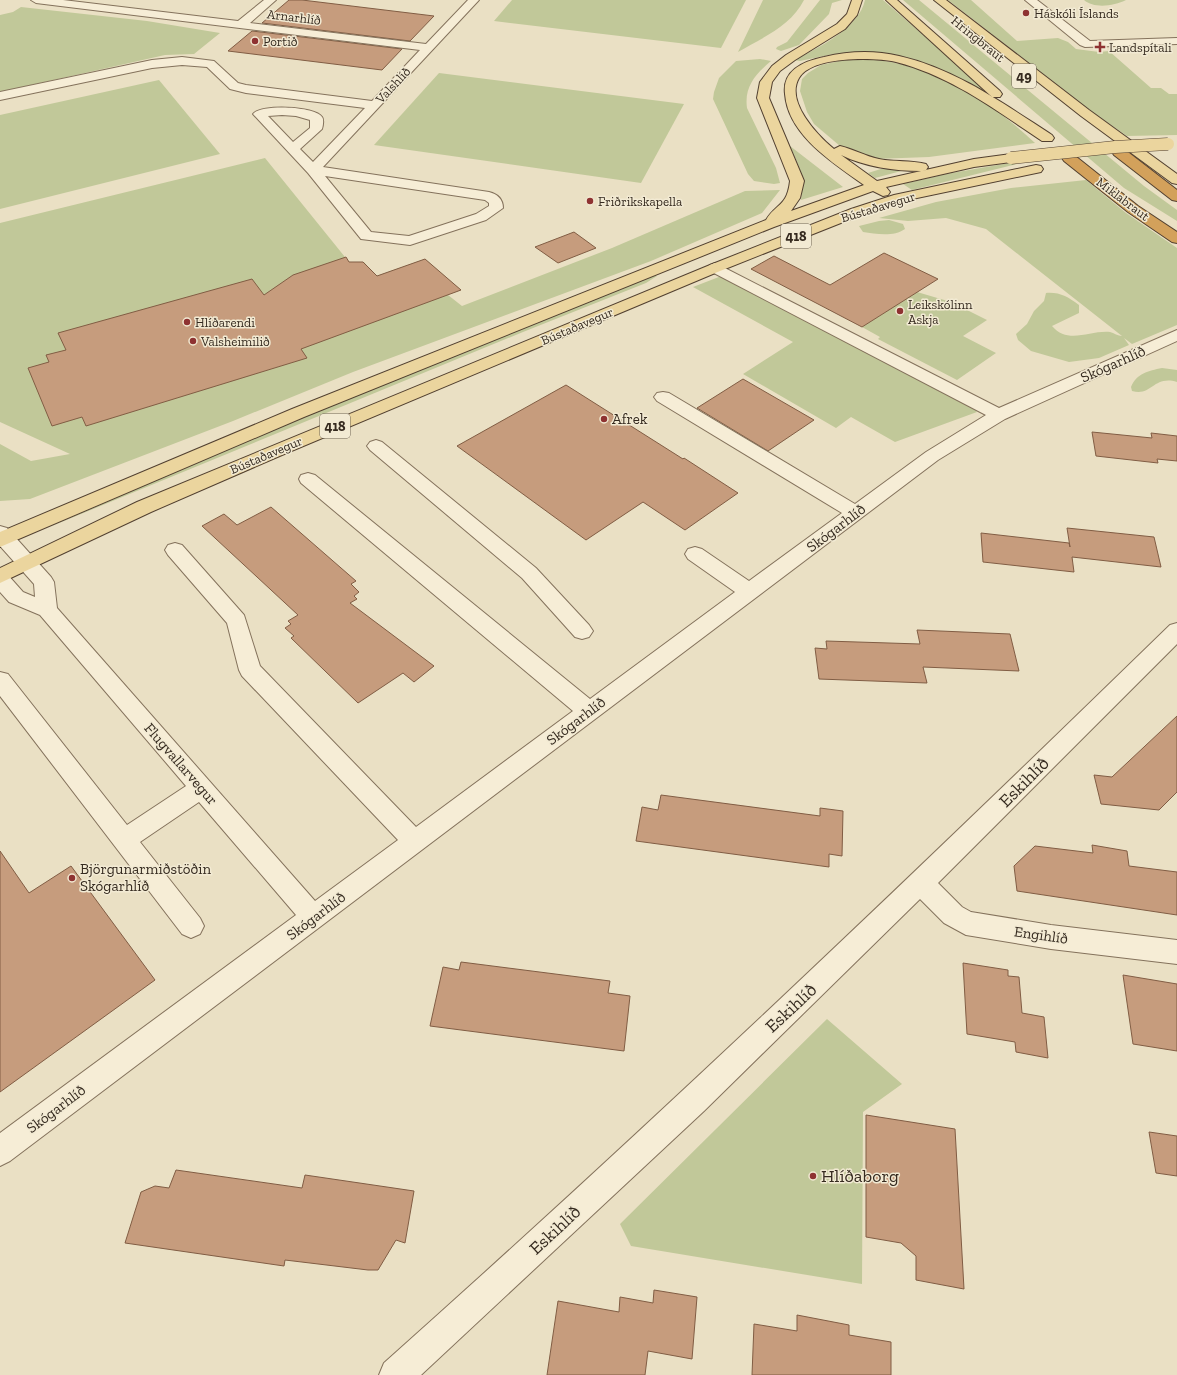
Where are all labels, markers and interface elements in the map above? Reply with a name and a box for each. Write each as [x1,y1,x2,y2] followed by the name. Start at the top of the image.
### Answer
[266,6,322,28] street label: Arnarhlíð
[1034,6,1119,21] place label: Háskóli Íslands
[1021,8,1031,18] marker: Háskóli Íslands
[948,13,1008,65] street label: Hringbraut
[263,34,298,49] place label: Portið
[250,36,260,46] marker: Portið
[1109,40,1172,55] place label: Landspítali
[1094,41,1106,53] marker: Landspítali
[372,64,414,107] street label: Valshlíð
[1012,64,1036,88] road number: 49
[1094,174,1153,224] street label: Miklabraut
[839,189,917,225] street label: Bústaðavegur
[598,194,683,209] place label: Friðrikskapella
[585,196,595,206] marker: Friðrikskapella
[781,224,811,248] road number: 418
[908,297,973,328] place label: Leikskólinn Askja
[539,304,615,348] street label: Bústaðavegur
[895,306,905,316] marker: Leikskólinn Askja
[195,315,255,330] place label: Hlíðarendi
[182,317,192,327] marker: Hlíðarendi
[200,334,270,349] place label: Valsheimilið
[188,336,198,346] marker: Valsheimilið
[1078,342,1148,386] street label: Skógarhlíð
[612,410,648,428] place label: Afrek
[320,414,350,438] road number: 418
[599,414,609,424] marker: Afrek
[228,433,304,477] street label: Bústaðavegur
[803,500,869,556] street label: Skógarhlíð
[543,693,609,749] street label: Skógarhlíð
[140,719,222,809] street label: Flugvallarvegur
[994,752,1054,812] street label: Eskihlíð
[80,860,212,895] place label: Björgunarmiðstöðin Skógarhlíð
[67,873,77,883] marker: Björgunarmiðstöðin Skógarhlíð
[283,888,349,944] street label: Skógarhlíð
[1013,922,1069,948] street label: Engihlíð
[761,979,821,1037] street label: Eskihlíð
[23,1081,89,1137] street label: Skógarhlíð
[821,1165,899,1187] place label: Hlíðaborg
[808,1171,818,1181] marker: Hlíðaborg
[525,1201,585,1259] street label: Eskihlíð

